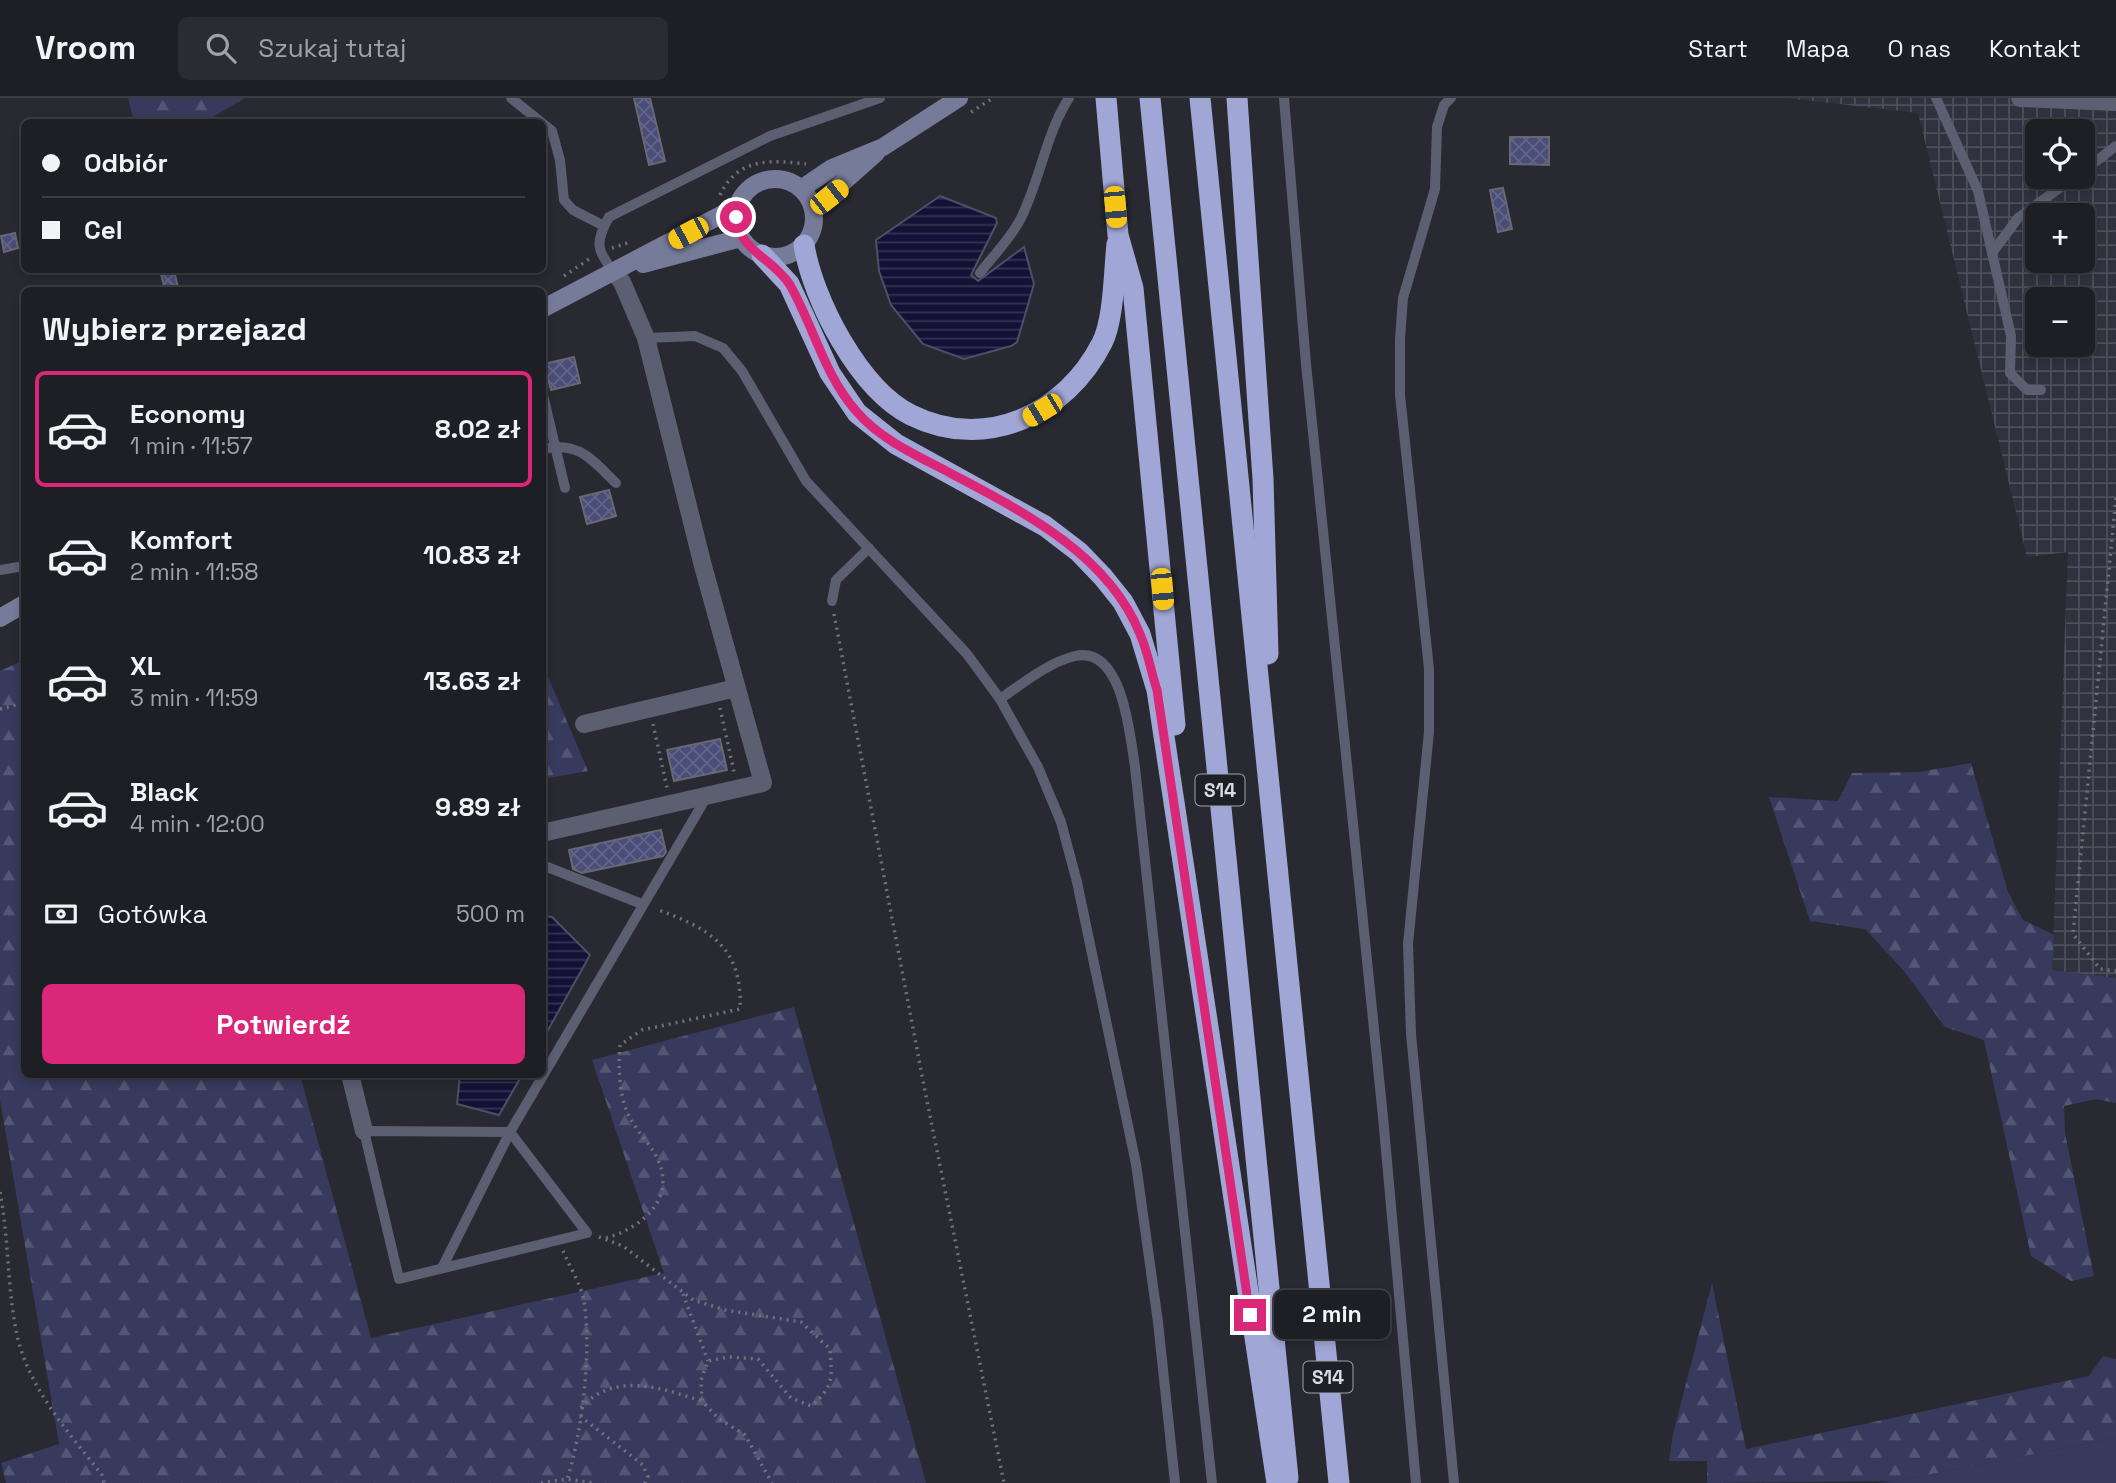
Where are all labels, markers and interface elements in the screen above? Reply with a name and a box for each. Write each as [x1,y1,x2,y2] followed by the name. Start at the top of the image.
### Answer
[178,17,668,80] search box
[35,27,136,69] text: Vroom
[202,29,240,67] icon: search
[258,31,406,65] text: Szukaj tutaj
[1688,33,1748,64] text: Start
[1786,33,1850,64] text: Mapa
[1888,33,1951,64] text: O nas
[1989,33,2081,64] text: Kontakt
[2025,119,2095,357] map controls
[2025,119,2095,189] button: locate
[84,146,168,180] text: Odbiór
[806,176,853,218] car
[1103,185,1128,229] car
[720,201,752,233] route start
[2025,203,2095,273] button: +
[84,213,123,247] text: Cel
[665,214,712,252] car
[2025,287,2095,357] button: −
[42,309,307,349] text: Wybierz przejazd
[1019,390,1066,430] car
[130,397,246,431] text: Economy
[46,398,109,461] icon: car
[435,412,521,446] text: 8.02 zł
[130,431,253,461] text: 1 min · 11:57
[130,523,233,557] text: Komfort
[46,524,109,587] icon: car
[423,538,521,572] text: 10.83 zł
[130,557,259,587] text: 2 min · 11:58
[1150,567,1175,611] car
[130,649,161,683] text: XL
[46,650,109,713] icon: car
[423,664,521,698] text: 13.63 zł
[130,683,258,713] text: 3 min · 11:59
[130,775,199,809] text: Black
[1196,775,1244,806] road number: S14
[46,776,109,839] icon: car
[435,790,521,824] text: 9.89 zł
[130,809,265,839] text: 4 min · 12:00
[42,895,80,933] icon: cash
[98,897,208,931] text: Gotówka
[456,899,525,929] text: 500 m
[42,984,525,1064] button: Potwierdź
[1274,1290,1390,1340] callout: 2 min
[1234,1299,1266,1331] route end
[1302,1299,1362,1329] text: 2 min
[1304,1362,1352,1392] road number: S14

